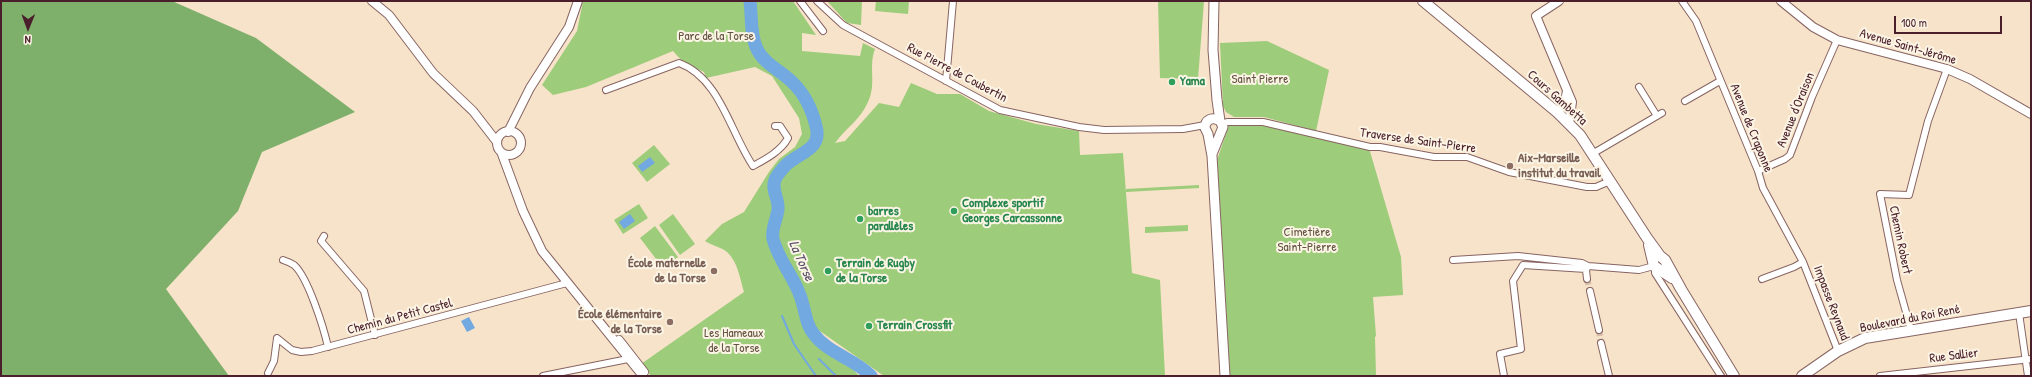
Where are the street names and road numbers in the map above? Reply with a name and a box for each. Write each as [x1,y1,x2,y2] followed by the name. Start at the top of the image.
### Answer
[1858,26,1958,68] street label: Avenue Saint-Jérôme
[904,40,1010,106] street label: Rue Pierre de Coubertin
[1524,67,1590,129] street label: Cours Gambetta
[1774,70,1818,150] street label: Avenue d'Oraison
[1726,81,1776,175] street label: Avenue de Craponne
[1359,125,1477,157] street label: Traverse de Saint-Pierre
[1885,204,1915,276] street label: Chemin Robert
[1810,264,1852,342] street label: Impasse Reynaud
[346,295,454,339] street label: Chemin du Petit Castel
[1859,302,1961,336] street label: Boulevard du Roi René
[1929,345,1979,367] street label: Rue Sallier

